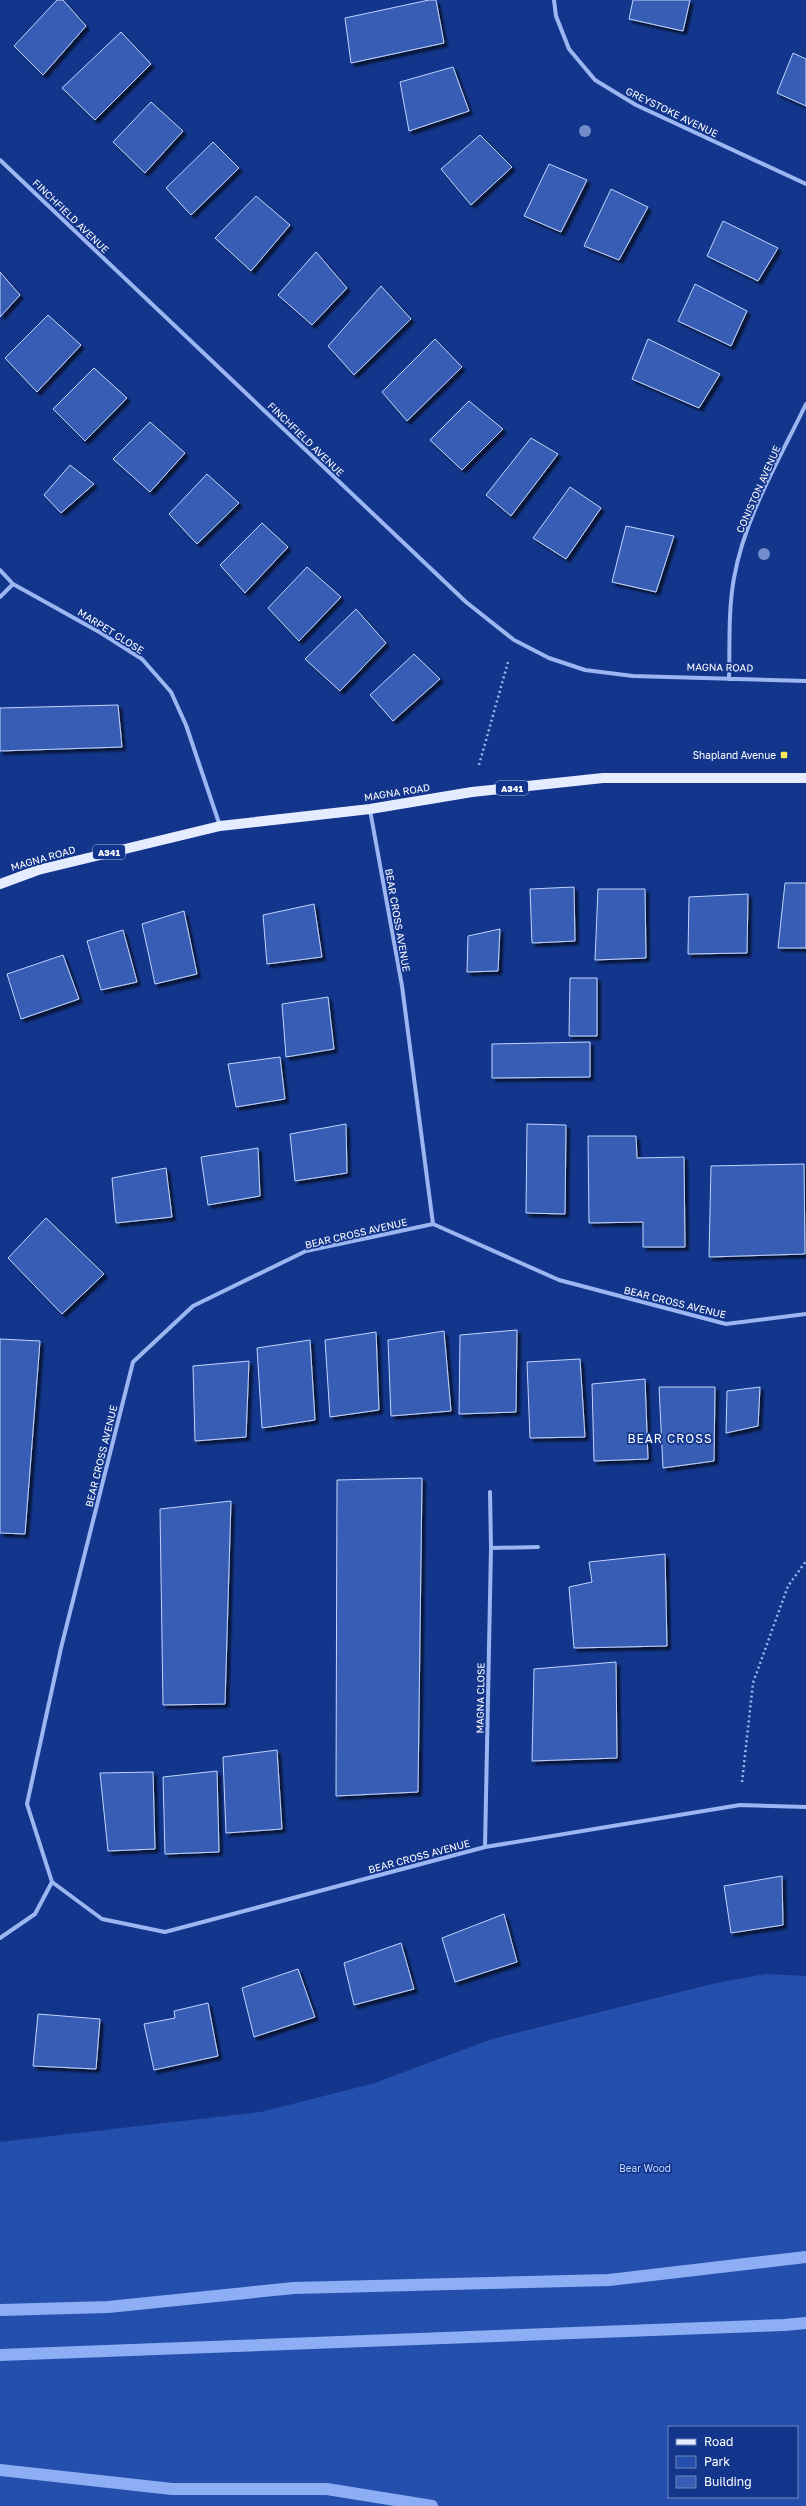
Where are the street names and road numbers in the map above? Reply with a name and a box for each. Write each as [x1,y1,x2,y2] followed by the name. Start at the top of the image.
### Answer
[624,84,720,140] street label: GREYSTOKE AVENUE
[30,177,112,255] street label: FINCHFIELD AVENUE
[265,400,347,478] street label: FINCHFIELD AVENUE
[733,443,783,535] street label: CONISTON AVENUE
[76,606,146,656] street label: MARPET CLOSE
[687,660,753,674] street label: MAGNA ROAD
[363,781,431,803] street label: MAGNA ROAD
[496,781,528,795] road number: A341
[9,843,77,873] street label: MAGNA ROAD
[93,845,125,859] road number: A341
[383,867,413,973] street label: BEAR CROSS AVENUE
[304,1215,408,1251] street label: BEAR CROSS AVENUE
[623,1284,727,1320] street label: BEAR CROSS AVENUE
[83,1404,119,1508] street label: BEAR CROSS AVENUE
[473,1662,487,1734] street label: MAGNA CLOSE
[367,1837,471,1875] street label: BEAR CROSS AVENUE

